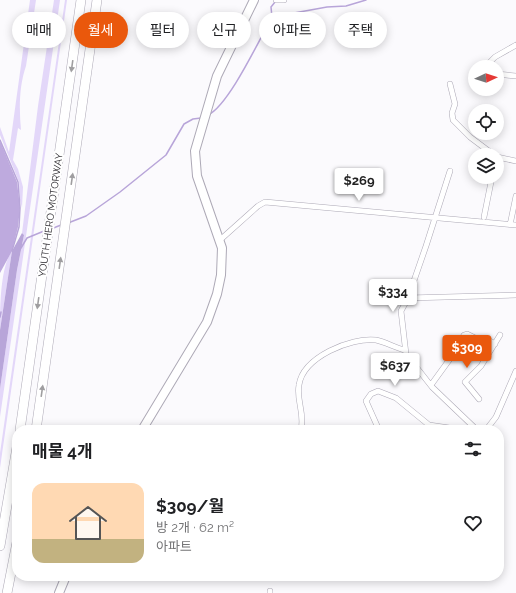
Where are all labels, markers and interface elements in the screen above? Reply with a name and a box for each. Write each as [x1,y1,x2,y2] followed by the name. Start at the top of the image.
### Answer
[12,12,66,48] chip: 매매
[74,12,128,48] chip: 월세
[136,12,189,48] chip: 필터
[197,12,251,48] chip: 신규
[259,12,326,48] chip: 아파트
[334,12,387,48] chip: 주택
[69,60,75,72] one-way arrow
[468,60,504,96] north arrow
[468,60,504,184] map controls
[468,104,504,140] button: locate
[468,148,504,184] button: layers
[36,152,65,278] street label: YOUTH HERO MOTORWAY
[335,168,383,202] pin: $269
[69,172,75,185] one-way arrow
[343,173,375,188] text: $269
[57,257,63,269] one-way arrow
[369,279,417,313] pin: $334
[378,284,408,299] text: $334
[35,297,41,309] one-way arrow
[443,335,491,369] pin: $309
[451,340,483,355] text: $309
[371,353,419,387] pin: $637
[380,358,410,373] text: $637
[39,385,45,397] one-way arrow
[462,438,484,460] icon: filters
[32,441,93,461] text: 매물 4개
[156,496,224,516] text: $309/월
[64,499,112,547] icon: home
[462,512,484,534] icon: heart
[156,520,234,535] text: 방 2개 · 62 m²
[156,539,192,554] text: 아파트

